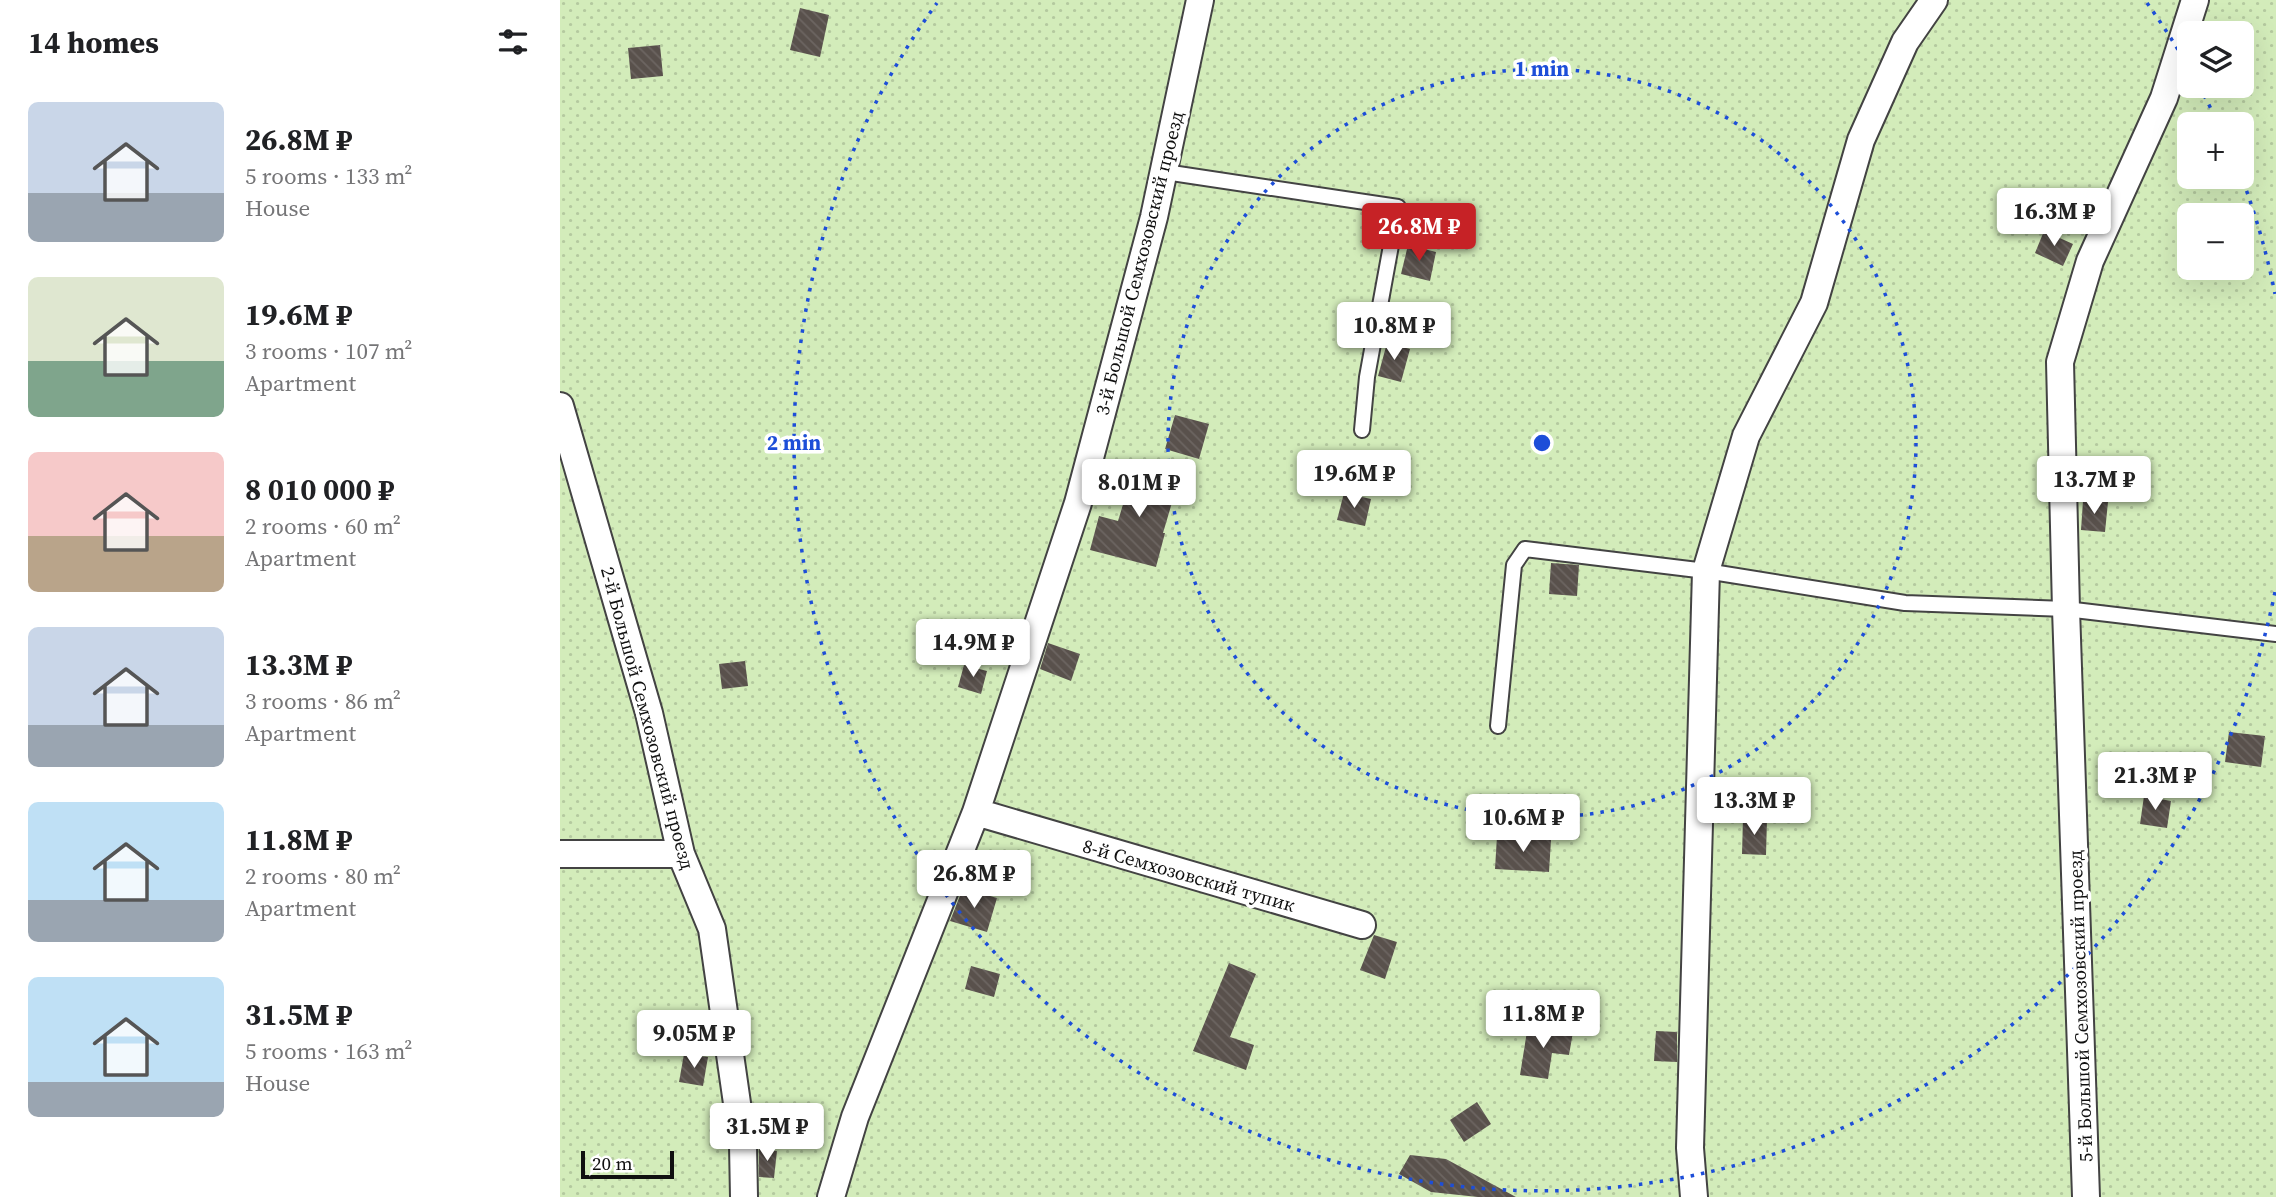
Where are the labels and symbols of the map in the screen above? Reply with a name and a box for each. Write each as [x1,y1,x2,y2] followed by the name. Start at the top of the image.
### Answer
[1515,54,1569,83] text: 1 min
[1089,108,1189,418] street label: 3-й Большой Семхозовский проезд
[1989,188,2119,248] pin: 16.3M ₽
[1354,204,1484,263] pin: 26.8M ₽
[1329,302,1459,362] pin: 10.8M ₽
[767,428,821,457] text: 2 min
[1530,431,1554,455] centre of rings
[1289,450,1419,510] pin: 19.6M ₽
[2029,456,2159,516] pin: 13.7M ₽
[1074,460,1204,519] pin: 8.01M ₽
[595,564,701,872] street label: 2-й Большой Семхозовский проезд
[908,620,1038,679] pin: 14.9M ₽
[2090,752,2220,812] pin: 21.3M ₽
[1689,778,1819,837] pin: 13.3M ₽
[1458,794,1588,854] pin: 10.6M ₽
[1080,832,1299,918] street label: 8-й Семхозовский тупик
[2062,849,2098,1163] street label: 5-й Большой Семхозовский проезд
[909,850,1039,910] pin: 26.8M ₽
[1478,990,1608,1050] pin: 11.8M ₽
[629,1010,759,1070] pin: 9.05M ₽
[702,1104,832,1163] pin: 31.5M ₽
[581,1148,674,1180] scale bar

